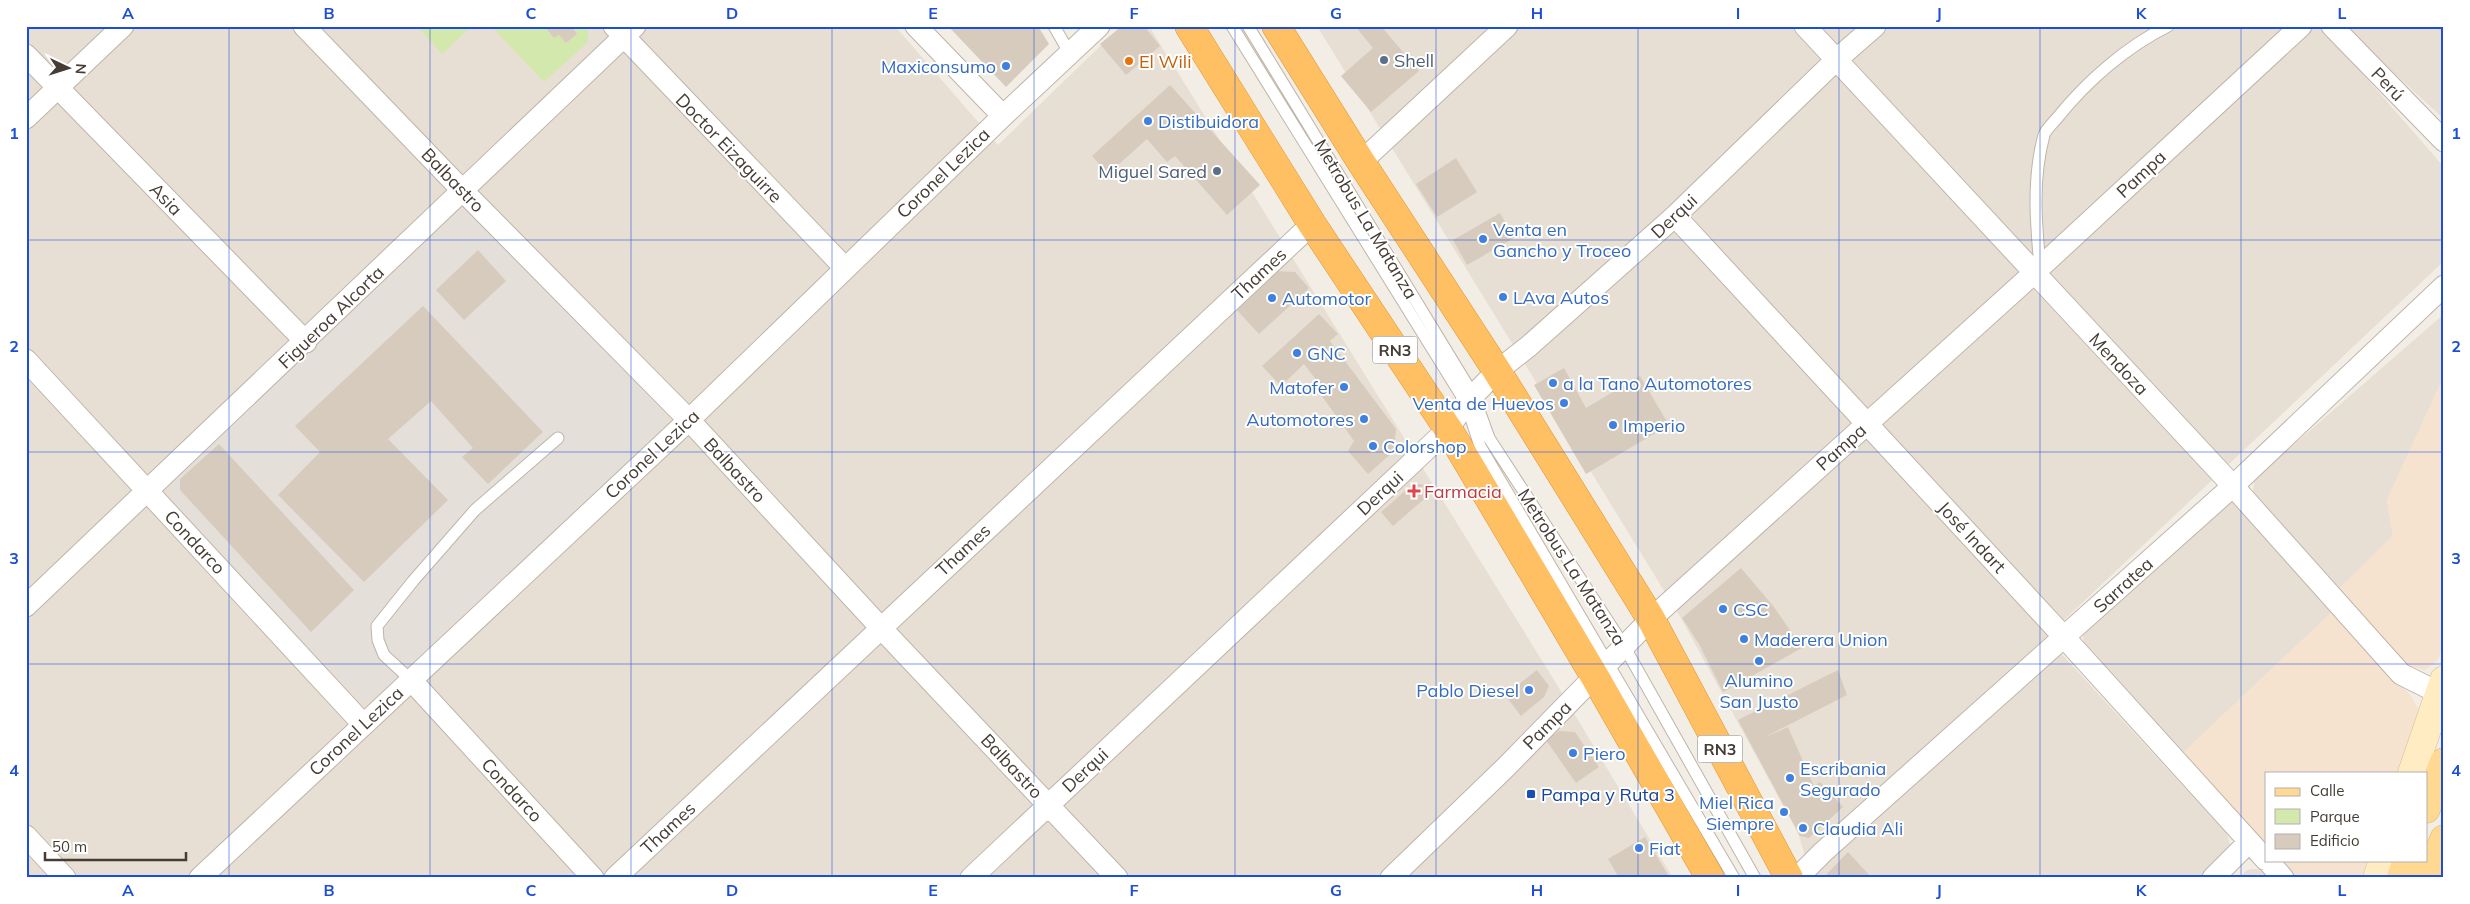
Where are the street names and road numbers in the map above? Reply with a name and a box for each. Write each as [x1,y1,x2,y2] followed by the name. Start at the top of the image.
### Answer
[2367,62,2409,106] street label: Perú
[671,88,787,208] street label: Doctor Eizaguirre
[892,123,994,223] street label: Coronel Lezica
[1309,135,1423,303] street label: Metrobus La Matanza
[417,143,489,217] street label: Balbastro
[2111,145,2171,203] street label: Pampa
[145,178,187,220] street label: Asia
[1646,189,1702,243] street label: Derqui
[1227,243,1291,305] street label: Thames
[273,261,389,373] street label: Figueroa Alcorta
[2084,328,2154,400] street label: Mendoza
[1372,336,1418,364] road number: RN3
[600,404,704,504] street label: Coronel Lezica
[1811,419,1871,475] street label: Pampa
[699,433,771,507] street label: Balbastro
[1352,466,1408,520] street label: Derqui
[1513,484,1631,650] street label: Metrobus La Matanza
[1933,496,2011,578] street label: José Indart
[159,505,231,579] street label: Condarco
[931,519,995,581] street label: Thames
[2088,552,2158,618] street label: Sarratea
[304,681,408,781] street label: Coronel Lezica
[1518,696,1576,754] street label: Pampa
[976,729,1048,803] street label: Balbastro
[1698,736,1742,762] road number: RN3
[1057,743,1113,797] street label: Derqui
[476,753,548,827] street label: Condarco
[636,797,700,859] street label: Thames

